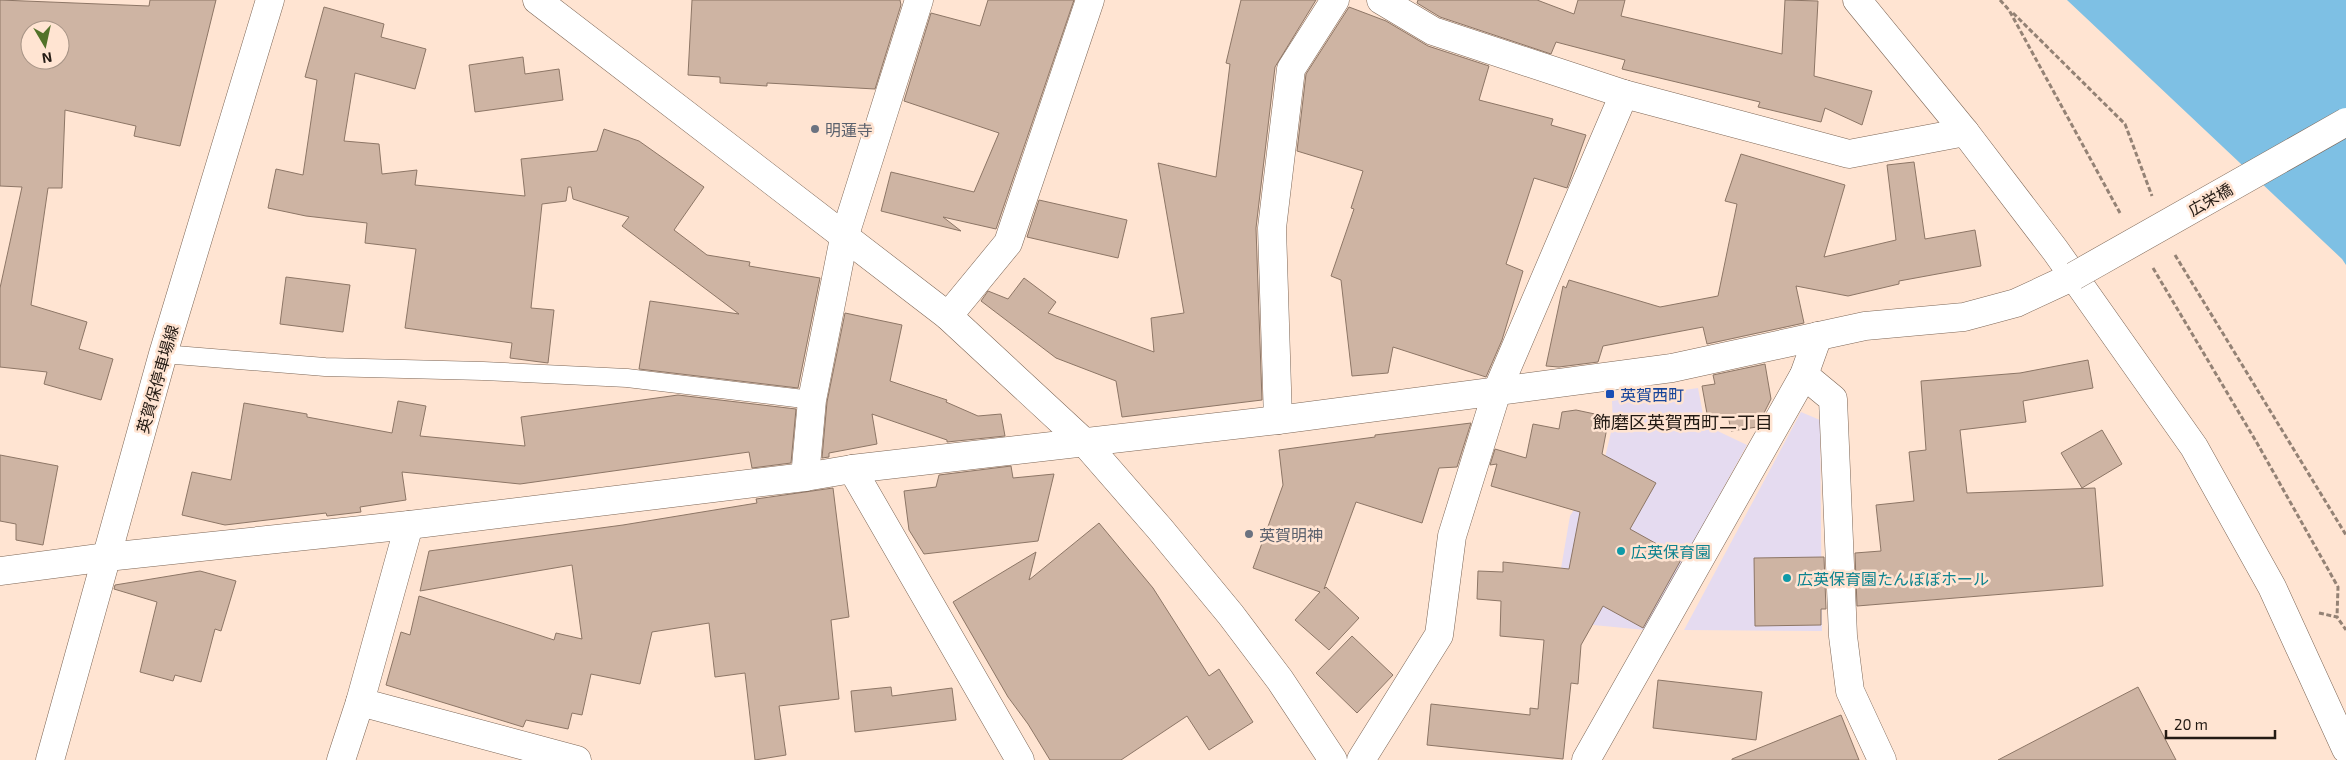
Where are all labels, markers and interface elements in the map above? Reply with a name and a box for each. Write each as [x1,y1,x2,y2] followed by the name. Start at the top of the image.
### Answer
[20,20,70,70] north arrow
[41,49,53,68] text: N
[825,120,873,139] place label: 明蓮寺
[809,123,821,135] marker: 明蓮寺
[2184,179,2236,219] street label: 広栄橋
[132,323,182,435] street label: 英賀保停車場線
[1620,385,1684,404] place label: 英賀西町
[1604,388,1616,400] marker: 英賀西町
[1593,411,1773,433] district label: 飾磨区英賀西町二丁目
[1259,525,1323,544] place label: 英賀明神
[1243,528,1255,540] marker: 英賀明神
[1631,542,1711,561] place label: 広英保育園
[1615,545,1627,557] marker: 広英保育園
[1797,569,1989,588] place label: 広英保育園たんぽぽホール
[1781,572,1793,584] marker: 広英保育園たんぽぽホール
[2166,708,2275,740] scale bar
[2174,715,2208,733] text: 20 m

